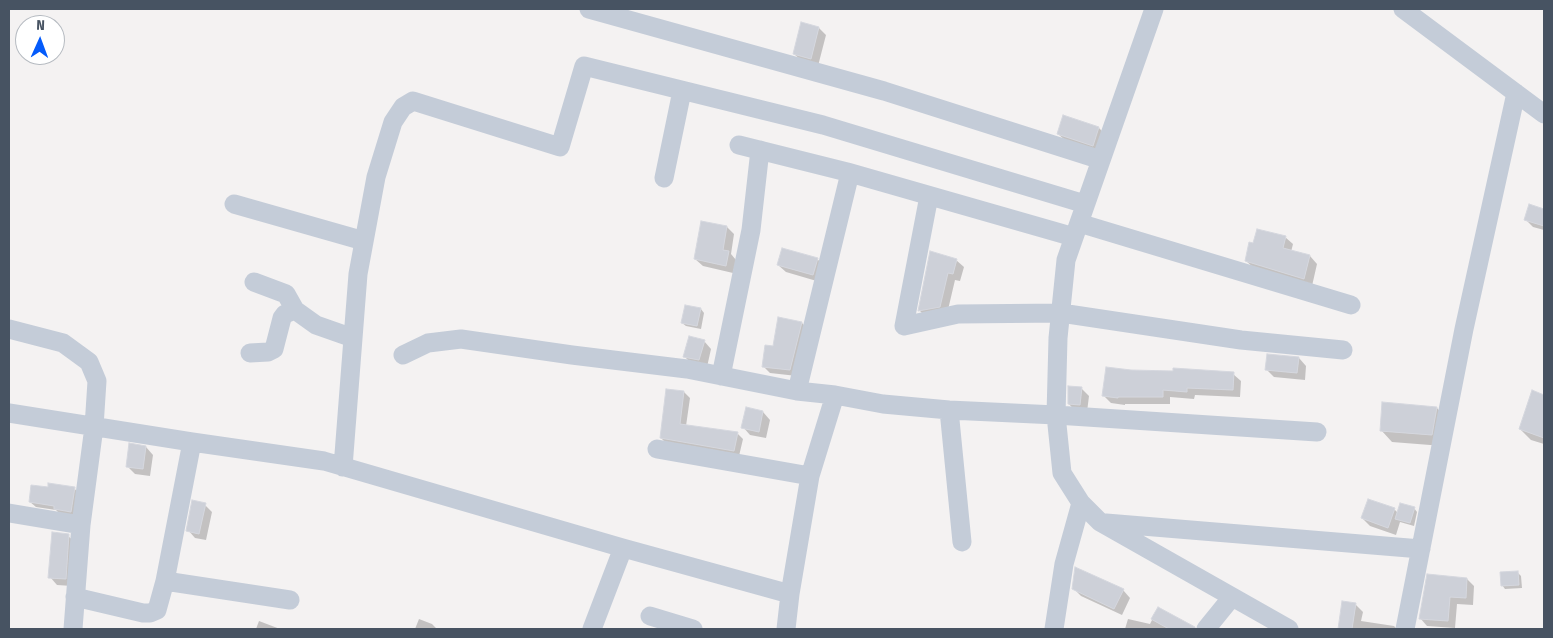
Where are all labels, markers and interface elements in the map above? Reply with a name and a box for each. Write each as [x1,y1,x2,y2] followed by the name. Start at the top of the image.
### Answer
[15,15,65,65] north arrow
[36,17,45,34] text: N

